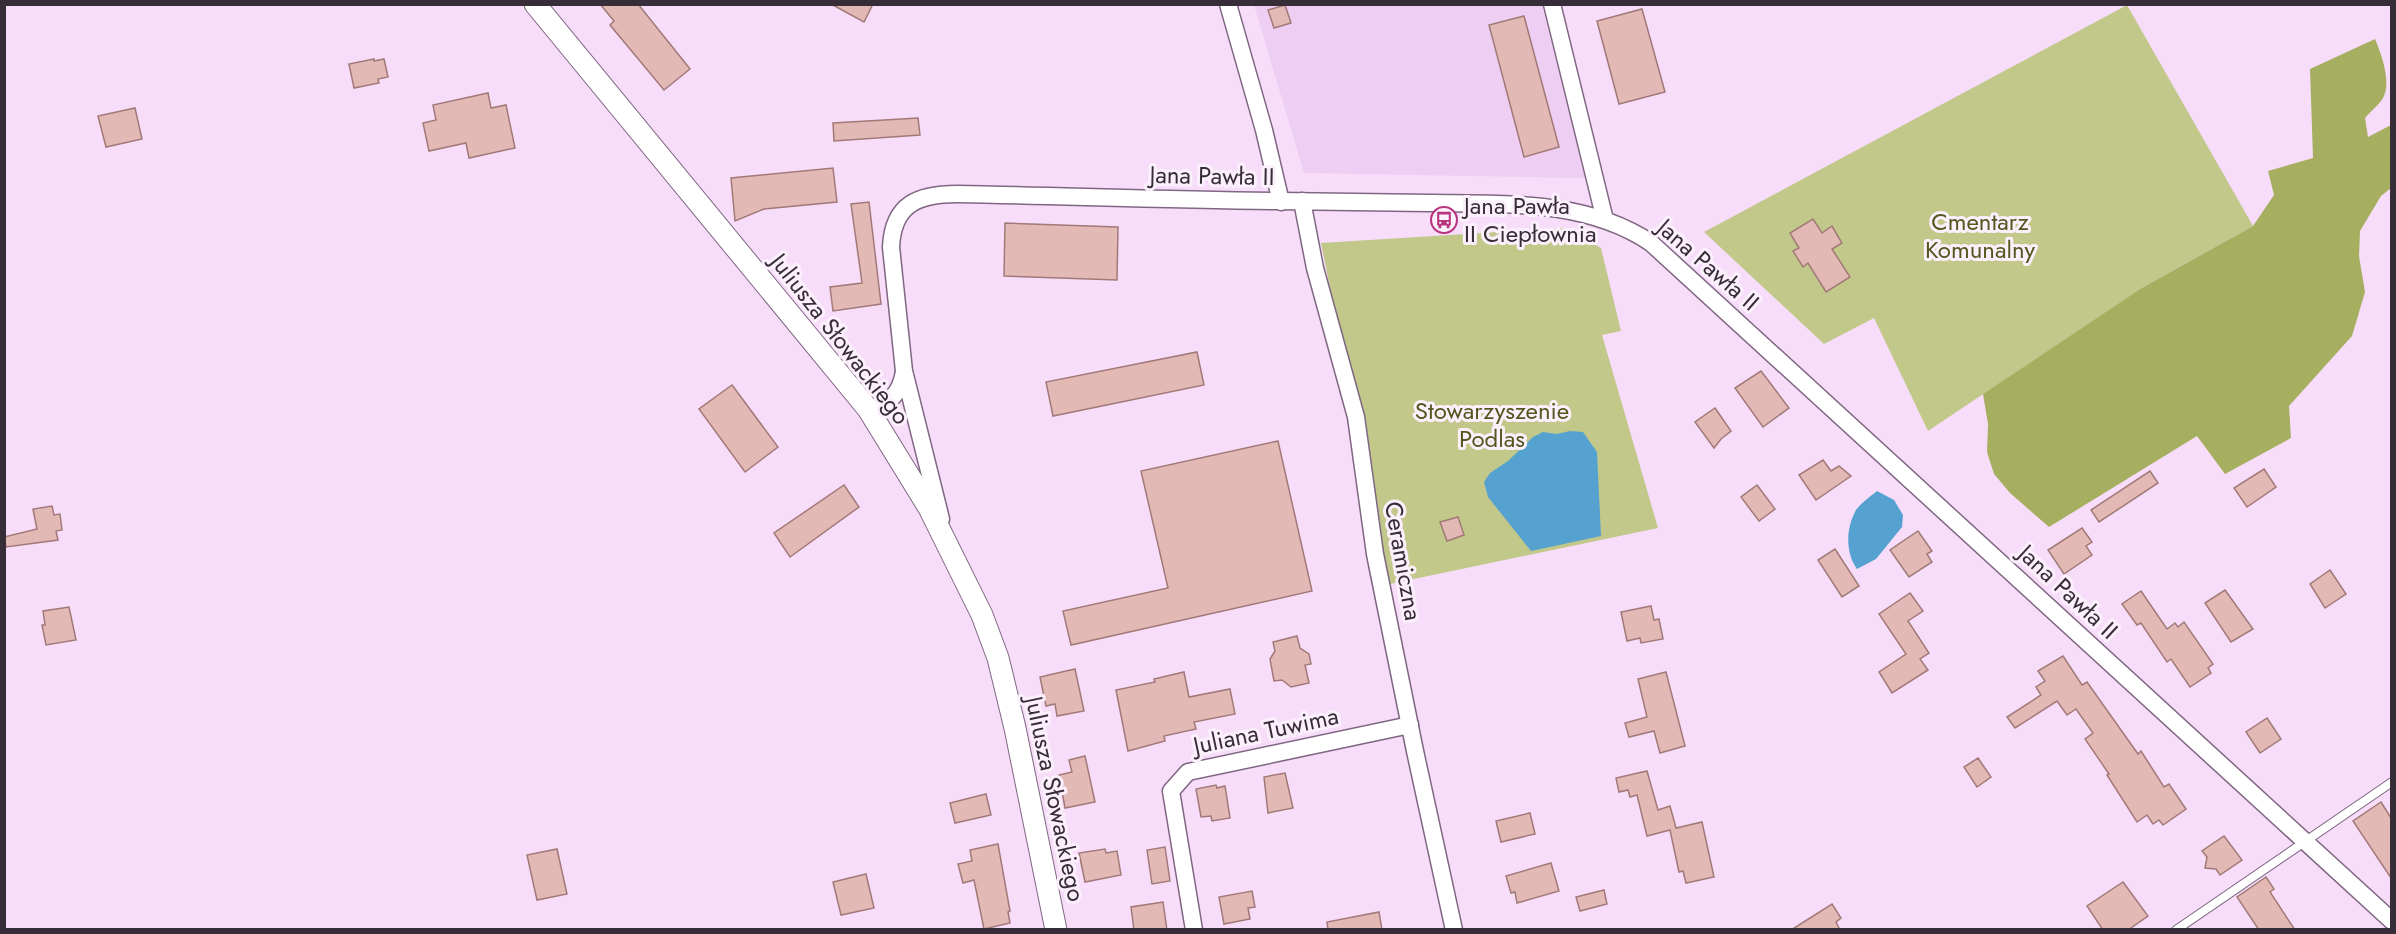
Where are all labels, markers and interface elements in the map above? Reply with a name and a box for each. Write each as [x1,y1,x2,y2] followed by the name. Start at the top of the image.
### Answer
[1146,157,1275,194] street label: Jana Pawła II
[1461,188,1597,251] place label: Jana Pawła II Ciepłownia
[1925,204,2035,267] park label: Cmentarz Komunalny
[1429,205,1459,235] bus stop icon: Jana Pawła II Ciepłownia
[1647,208,1767,319] street label: Jana Pawła II
[760,243,918,432] street label: Juliusza Słowackiego
[1415,393,1569,456] park label: Stowarzyszenie Podlas
[1376,499,1431,623] street label: Ceramiczna
[2009,534,2126,647] street label: Jana Pawła II
[1016,690,1094,905] street label: Juliusza Słowackiego
[1187,698,1342,764] street label: Juliana Tuwima

